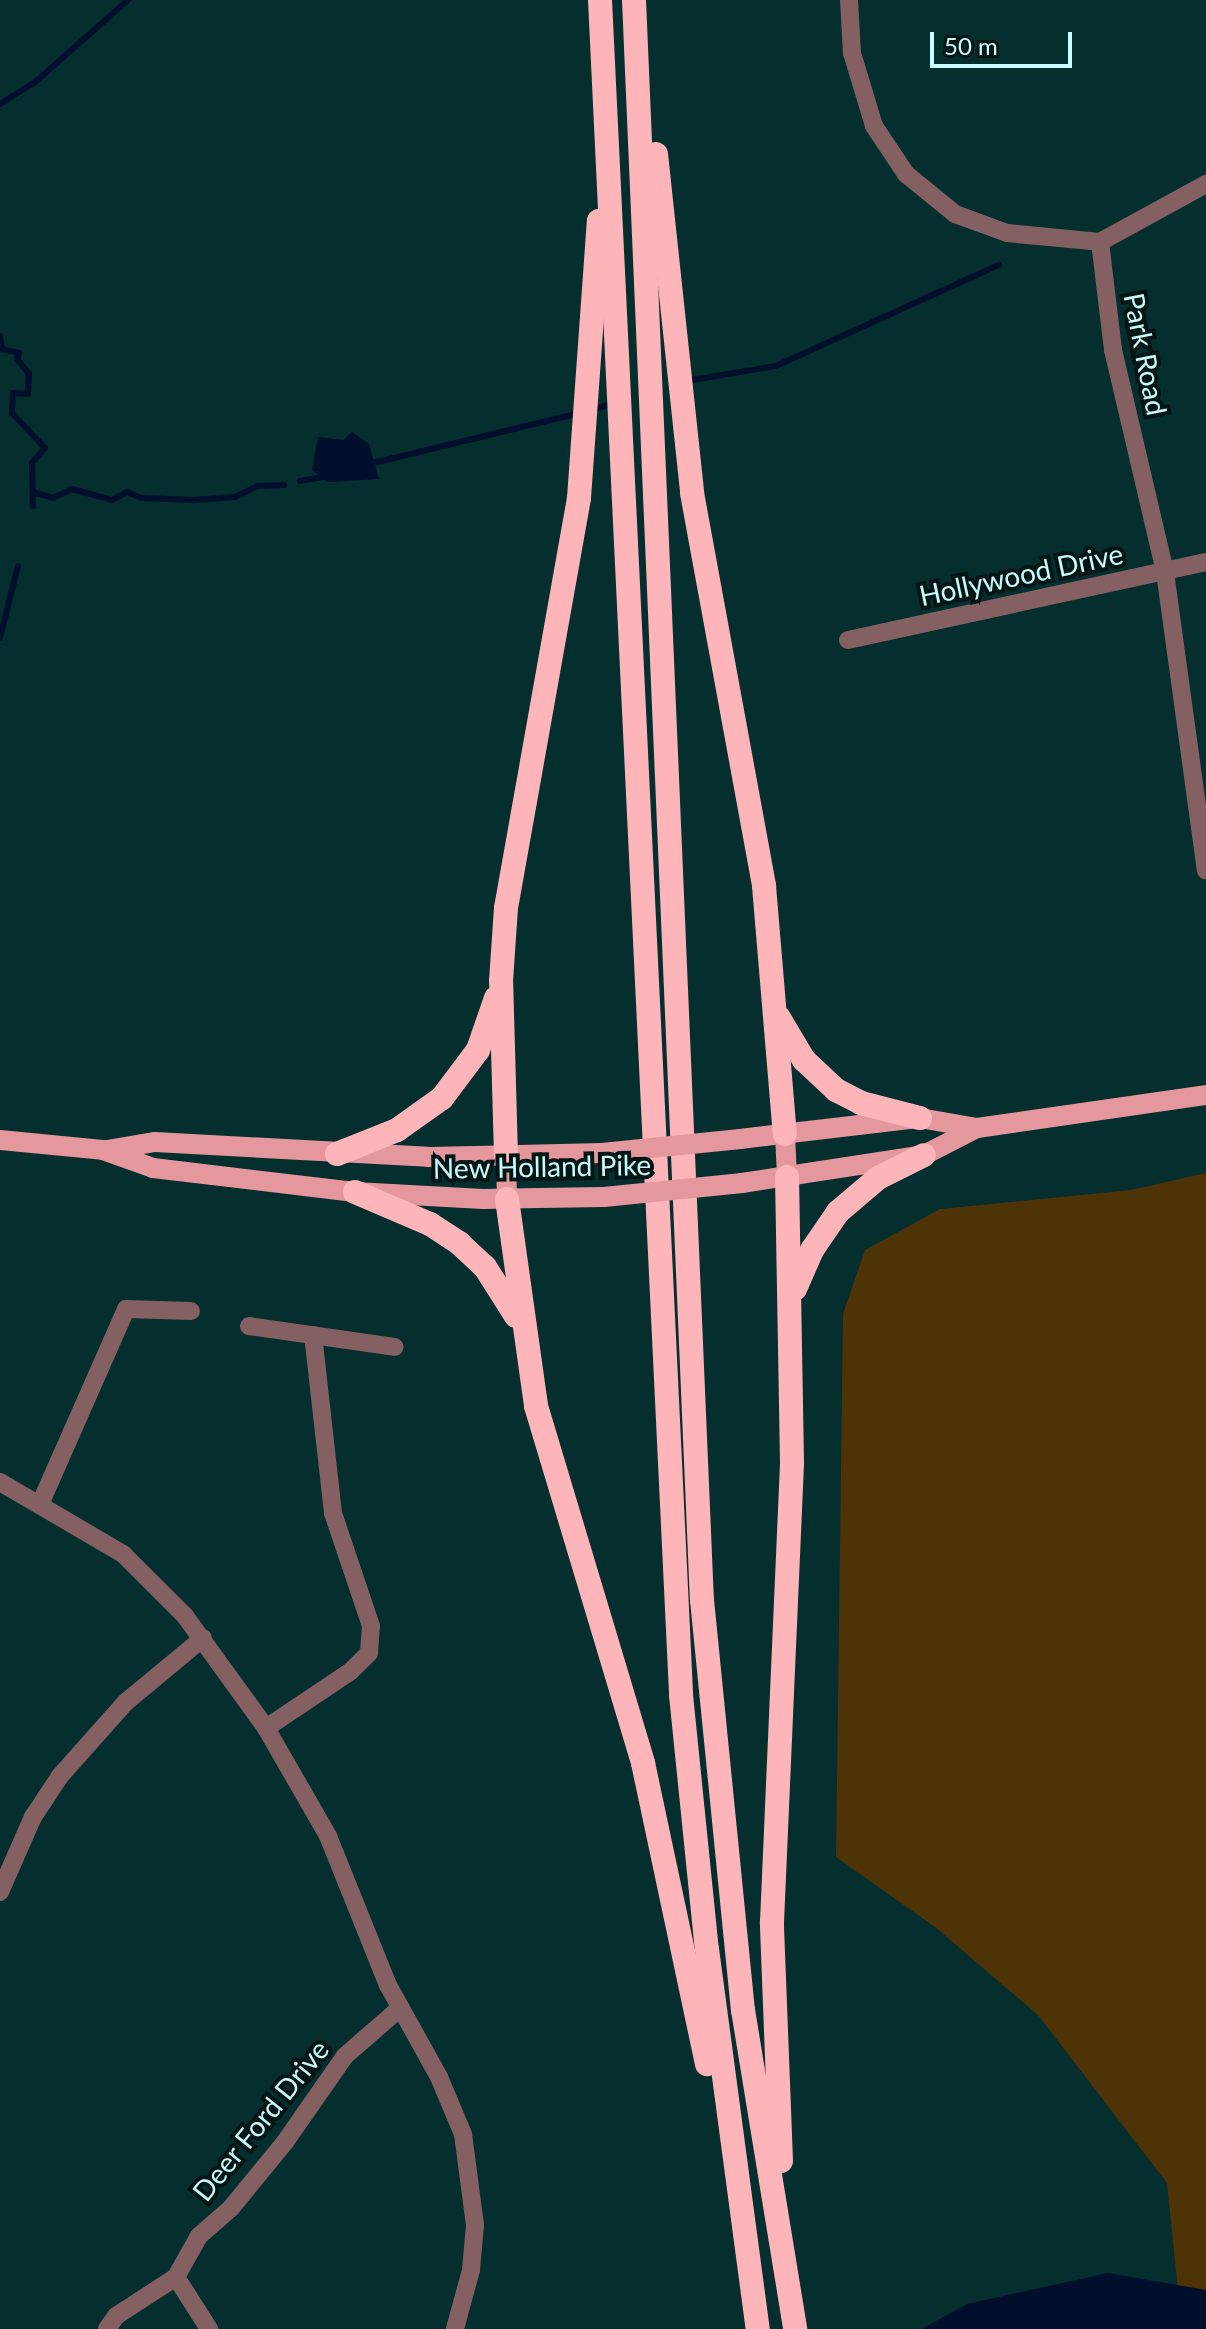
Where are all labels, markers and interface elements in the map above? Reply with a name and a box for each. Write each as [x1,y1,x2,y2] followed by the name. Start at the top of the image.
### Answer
[934,16,1076,66] scale bar
[944,31,998,60] text: 50 m
[1118,290,1174,418] street label: Park Road
[916,536,1126,612] street label: Hollywood Drive
[432,1147,652,1185] street label: New Holland Pike
[185,2033,335,2207] street label: Deer Ford Drive

